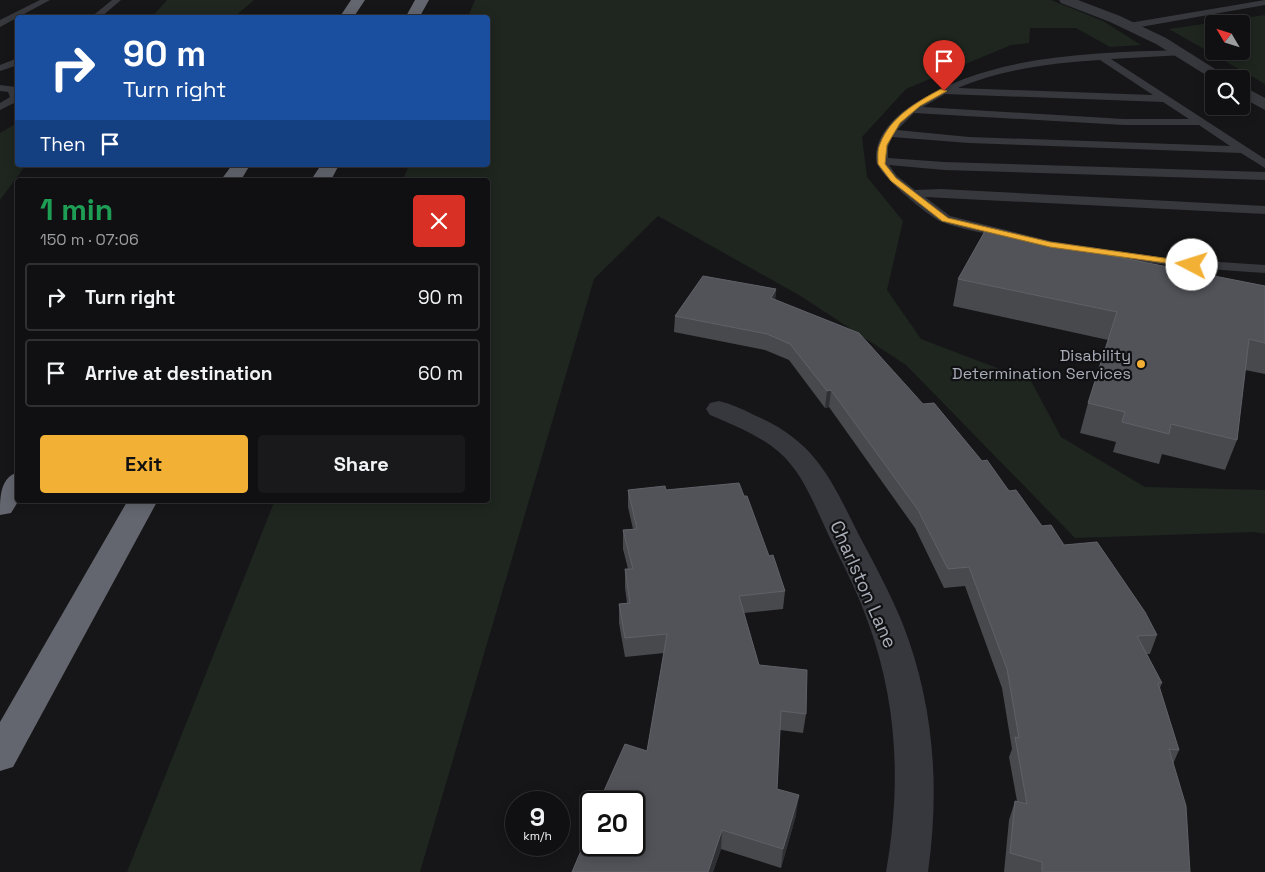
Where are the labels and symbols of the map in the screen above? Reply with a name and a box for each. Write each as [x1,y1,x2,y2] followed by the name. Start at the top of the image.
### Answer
[1205,15,1250,60] north arrow
[923,40,965,91] pin
[1165,238,1217,290] position arrow
[952,345,1131,384] place label: Disability Determination Services
[1135,358,1147,370] marker: Disability Determination Services
[824,516,903,652] street label: Charlston Lane
[580,791,645,856] speed limit sign: 20

